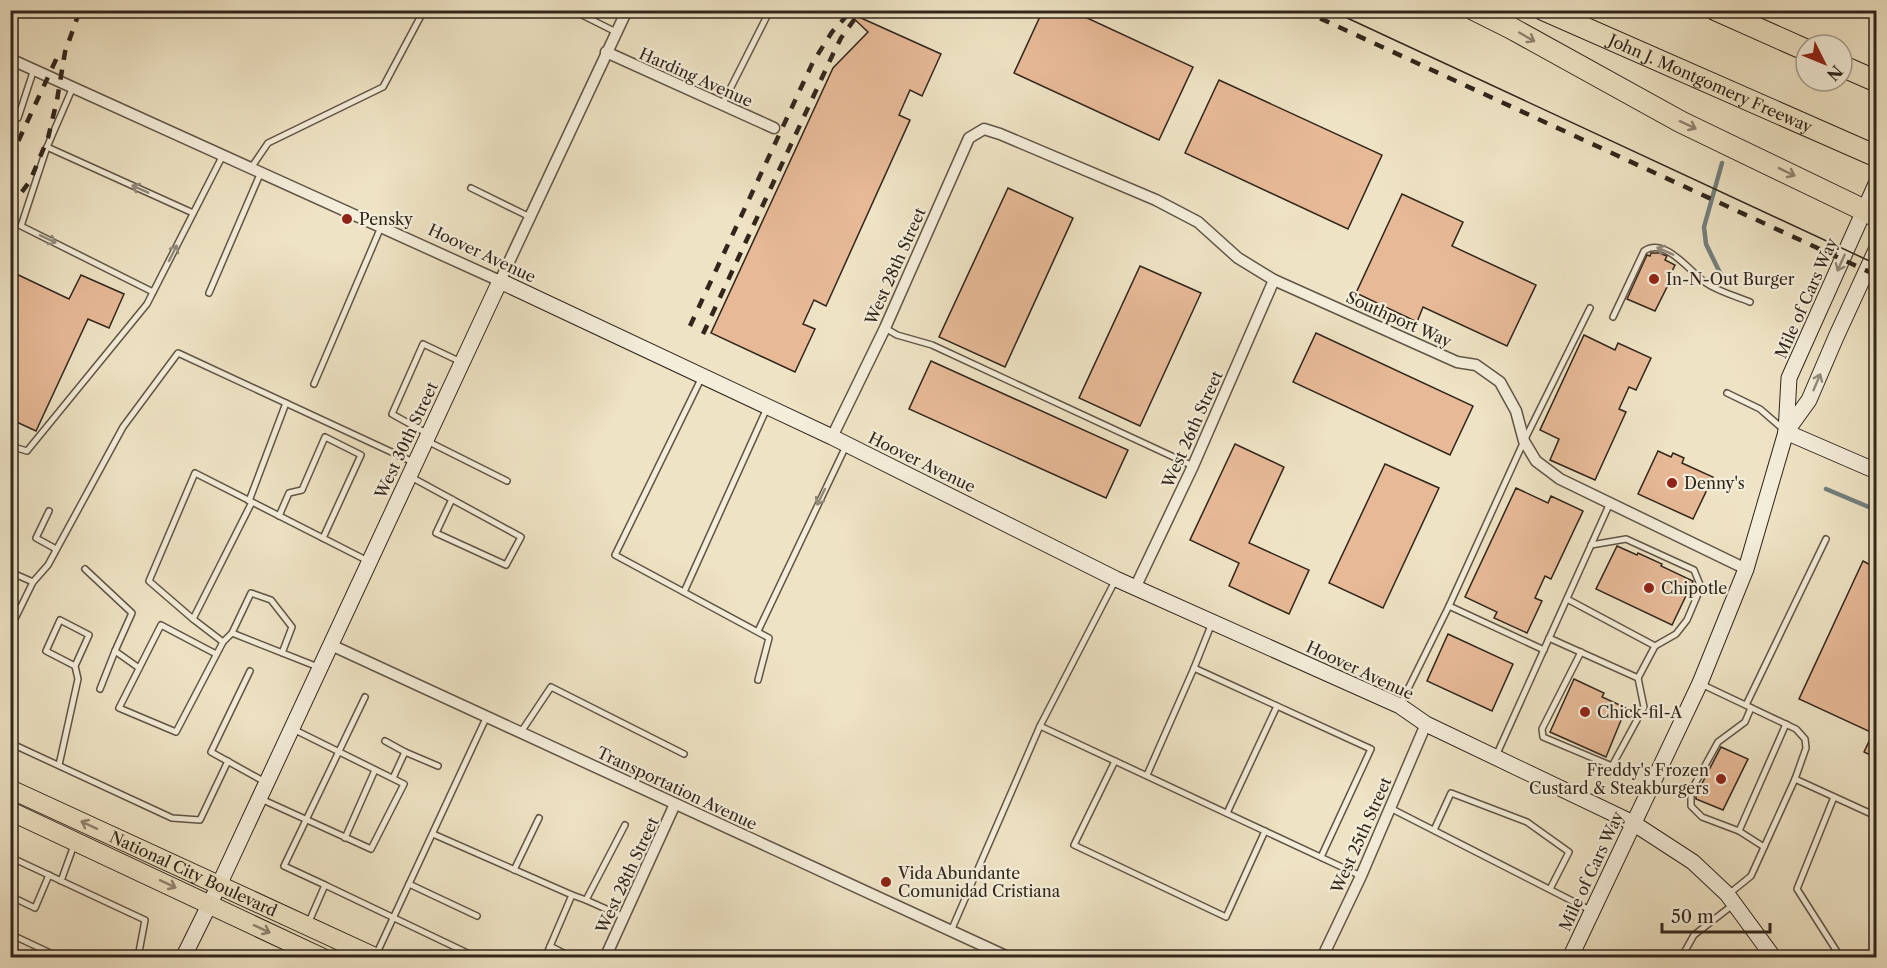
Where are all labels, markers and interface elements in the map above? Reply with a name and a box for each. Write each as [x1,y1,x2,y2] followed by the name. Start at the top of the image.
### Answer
[1603,28,1817,137] street label: John J. Montgomery Freeway
[1518,31,1535,43] one-way arrow
[1794,33,1854,93] north arrow
[636,43,756,111] street label: Harding Avenue
[1823,61,1847,85] text: N
[1679,120,1697,132] one-way arrow
[1778,166,1796,178] one-way arrow
[132,183,150,195] one-way arrow
[860,204,930,328] street label: West 28th Street
[359,209,414,229] place label: Pensky
[340,212,354,226] marker: Pensky
[425,219,539,287] street label: Hoover Avenue
[39,234,57,246] one-way arrow
[1770,234,1842,361] street label: Mile of Cars Way
[168,244,180,262] one-way arrow
[1656,245,1675,256] one-way arrow
[1835,253,1847,271] one-way arrow
[1666,269,1795,289] place label: In-N-Out Burger
[1647,272,1661,286] marker: In-N-Out Burger
[1343,287,1456,352] street label: Southport Way
[1157,367,1227,491] street label: West 26th Street
[1811,373,1823,391] one-way arrow
[370,378,442,502] street label: West 30th Street
[865,427,979,497] street label: Hoover Avenue
[1684,473,1745,493] place label: Denny's
[1665,476,1679,490] marker: Denny's
[815,488,827,506] one-way arrow
[1661,578,1727,598] place label: Chipotle
[1642,581,1656,595] marker: Chipotle
[1303,636,1417,704] street label: Hoover Avenue
[1597,702,1683,722] place label: Chick-fil-A
[1578,705,1592,719] marker: Chick-fil-A
[594,742,760,834] street label: Transportation Avenue
[1529,760,1709,798] place label: Freddy's Frozen Custard & Steakburgers
[1714,772,1728,786] marker: Freddy's Frozen Custard & Steakburgers
[1326,773,1396,897] street label: West 25th Street
[1554,807,1628,934] street label: Mile of Cars Way
[591,813,663,937] street label: West 28th Street
[81,819,99,831] one-way arrow
[107,826,281,921] street label: National City Boulevard
[897,863,1061,901] place label: Vida Abundante Comunidad Cristiana
[879,875,893,889] marker: Vida Abundante Comunidad Cristiana
[158,879,176,891] one-way arrow
[1662,896,1770,934] scale bar
[1671,906,1714,928] text: 50 m
[253,923,271,935] one-way arrow

